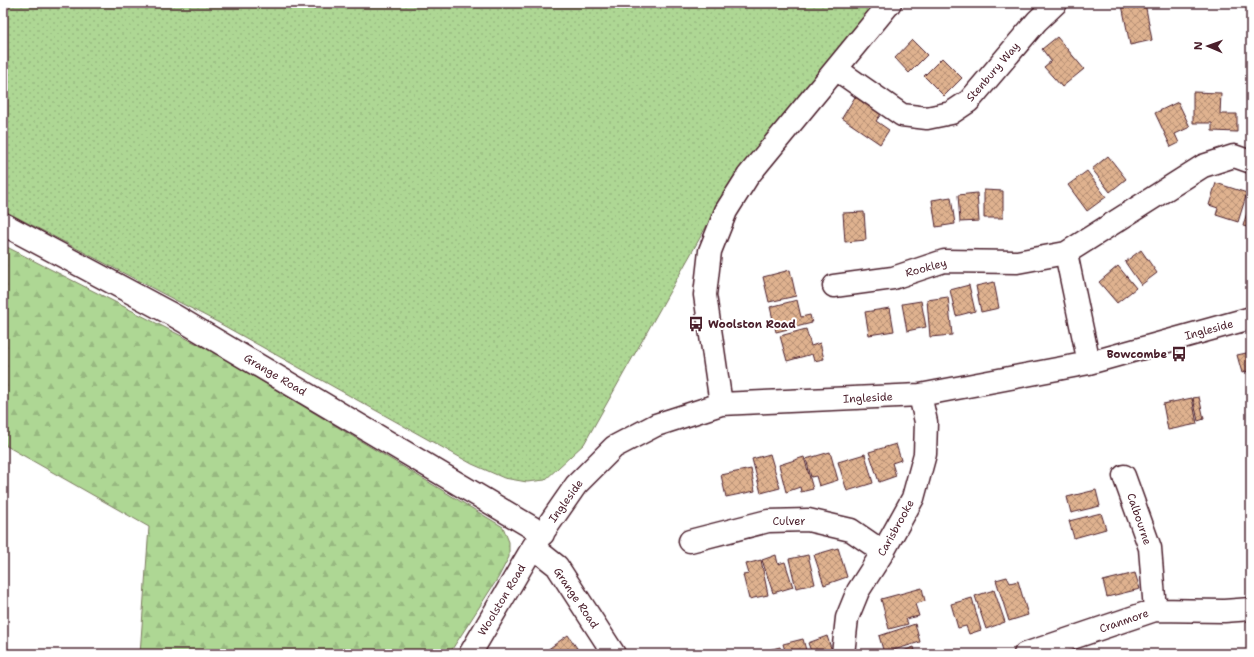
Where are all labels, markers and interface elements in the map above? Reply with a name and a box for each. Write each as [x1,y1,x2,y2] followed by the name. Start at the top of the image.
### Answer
[1188,26,1228,66] north arrow
[963,39,1023,105] street label: Stenbury Way
[1191,41,1206,50] text: N
[904,255,948,281] street label: Rookley
[687,315,705,333] bus stop icon: Woolston Road
[1183,316,1235,344] street label: Ingleside
[708,317,796,332] place label: Woolston Road
[1170,345,1188,363] bus stop icon: Bowcombe
[1107,347,1167,362] place label: Bowcombe
[241,350,309,400] street label: Grange Road
[843,389,893,407] street label: Ingleside
[545,476,587,526] street label: Ingleside
[1123,491,1155,547] street label: Calbourne
[874,497,918,559] street label: Carisbrooke
[773,514,805,529] street label: Culver
[475,561,529,639] street label: Woolston Road
[550,565,602,631] street label: Grange Road
[1097,606,1151,636] street label: Cranmore

